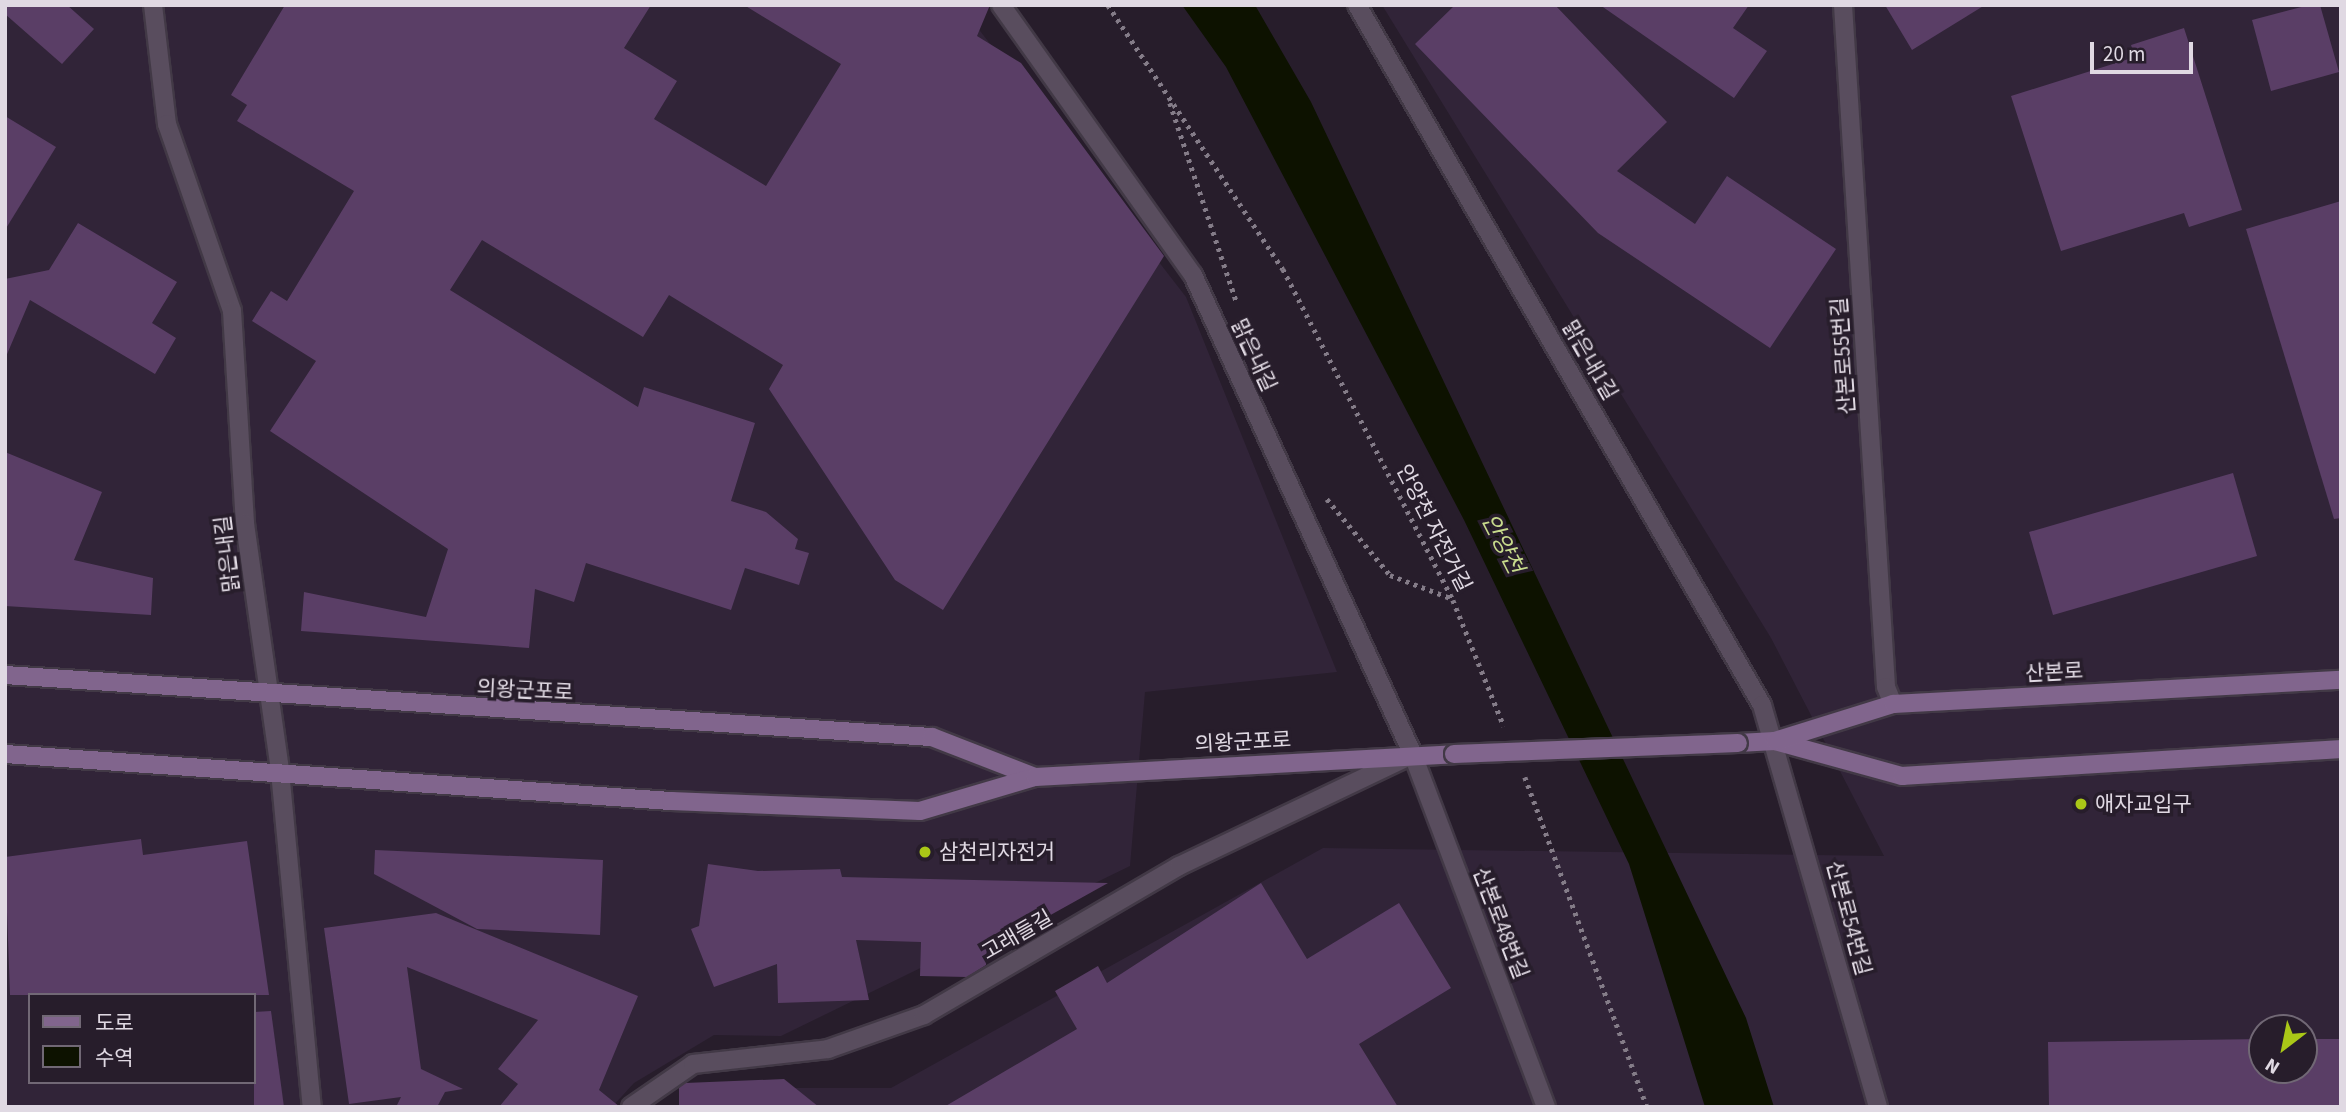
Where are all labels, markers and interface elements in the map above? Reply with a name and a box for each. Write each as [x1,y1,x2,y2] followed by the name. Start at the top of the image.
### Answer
[2094,28,2197,72] scale bar
[2103,39,2145,69] text: 20 m
[1826,297,1860,415] street label: 산본로55번길
[1226,315,1282,395] street label: 맑은내길
[1557,316,1623,404] street label: 맑은내1길
[1391,460,1477,596] street label: 안양천 자전거길
[1475,509,1529,579] water label: 안양천
[210,514,244,594] street label: 맑은내길
[2024,658,2084,686] street label: 산본로
[476,675,574,705] street label: 의왕군포로
[1194,727,1292,757] street label: 의왕군포로
[2095,791,2192,817] place label: 애자교입구
[2073,796,2089,812] marker: 애자교입구
[939,839,1055,865] place label: 삼천리자전거
[917,844,933,860] marker: 삼천리자전거
[1822,858,1876,978] street label: 산본로54번길
[1468,864,1534,982] street label: 산본로48번길
[977,905,1057,965] street label: 고래들길
[28,993,256,1084] legend
[95,1008,134,1038] text: 도로
[2248,1014,2318,1084] north arrow
[95,1043,134,1073] text: 수역
[2260,1051,2285,1080] text: N

